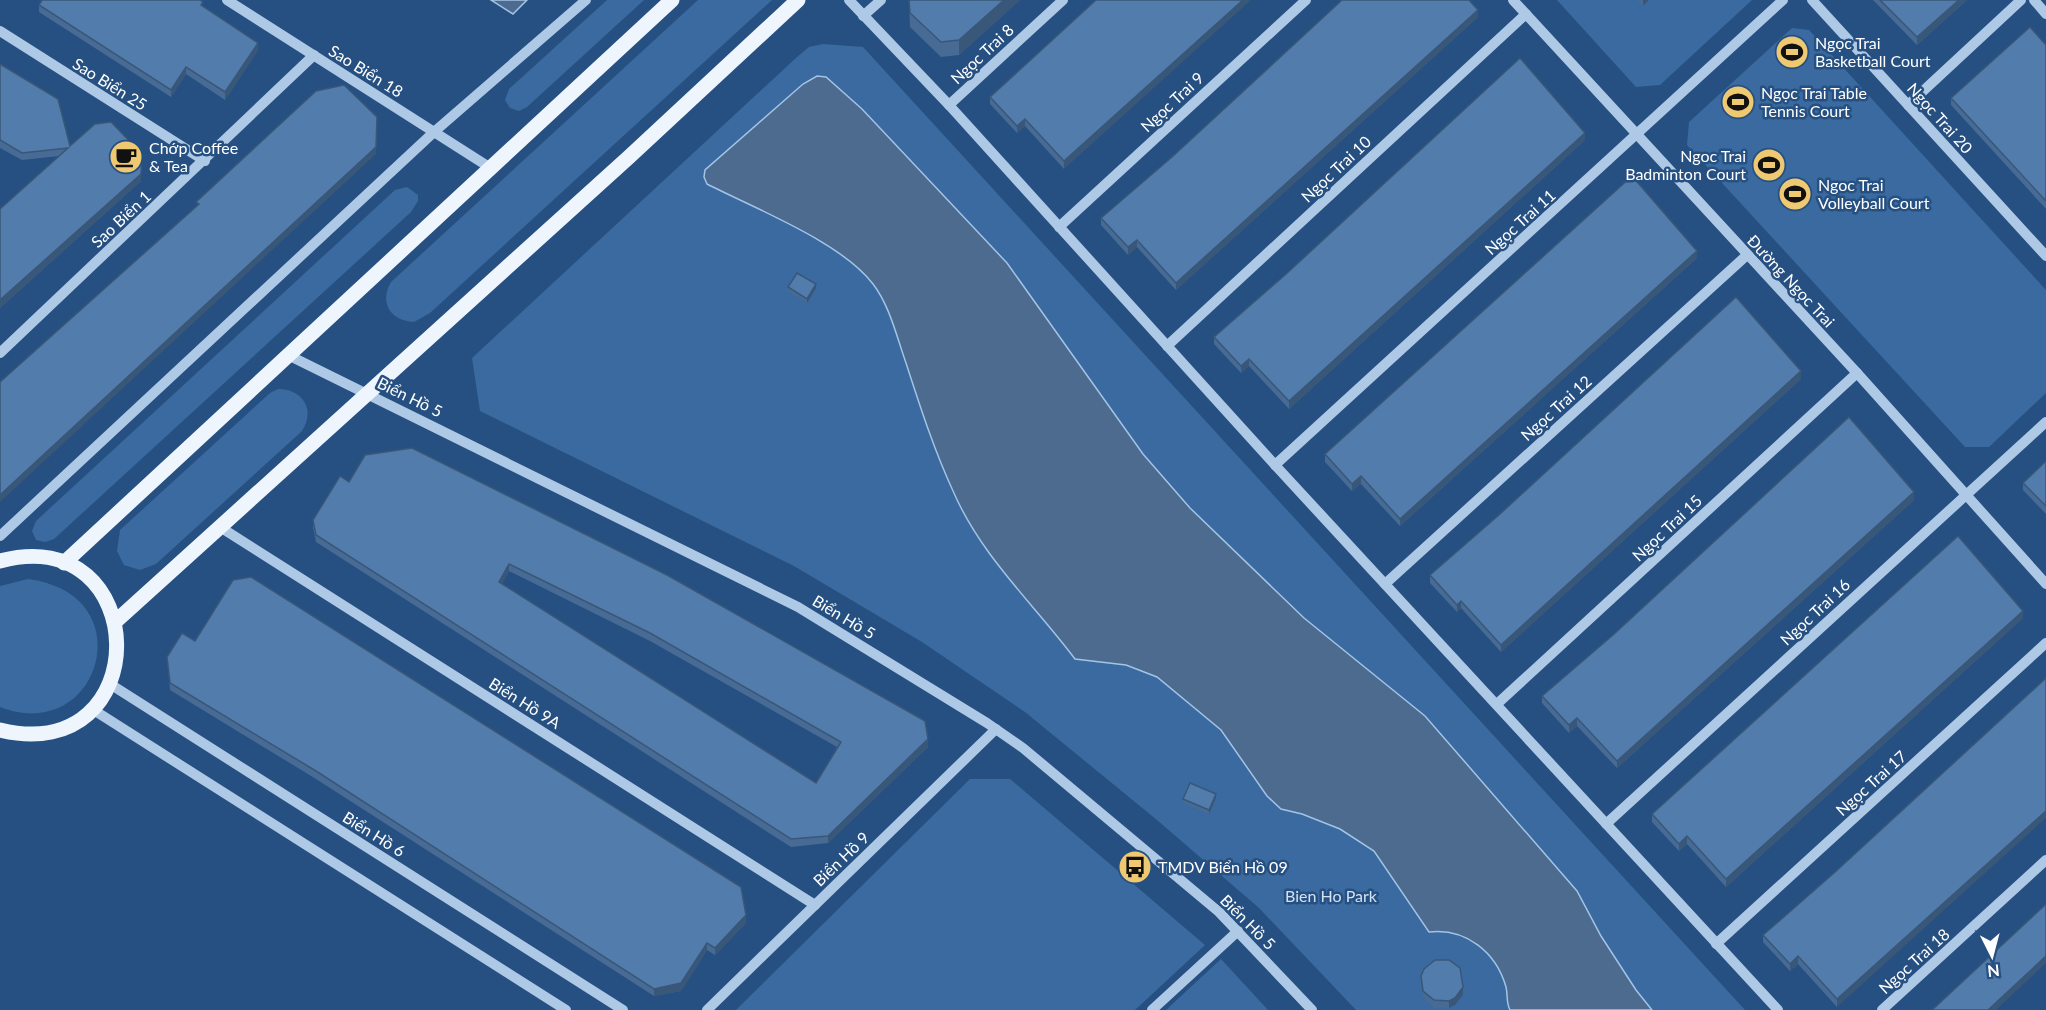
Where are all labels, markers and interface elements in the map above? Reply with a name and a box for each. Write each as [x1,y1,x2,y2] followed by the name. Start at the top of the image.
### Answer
[946,20,1017,88] street label: Ngọc Trai 8
[1815,33,1931,70] place label: Ngọc Trai Basketball Court
[1774,34,1810,70] sports icon: Ngọc Trai Basketball Court
[326,40,407,101] street label: Sao Biển 18
[70,53,151,114] street label: Sao Biển 25
[1136,68,1207,136] street label: Ngọc Trai 9
[1904,78,1977,157] street label: Ngọc Trai 20
[1761,83,1867,120] place label: Ngọc Trai Table Tennis Court
[1720,84,1756,120] sports icon: Ngọc Trai Table Tennis Court
[1297,132,1374,206] street label: Ngọc Trai 10
[149,138,238,175] place label: Chớp Coffee & Tea
[108,139,144,175] cafe icon: Chớp Coffee & Tea
[1625,146,1746,183] place label: Ngoc Trai Badminton Court
[1751,147,1787,183] sports icon: Ngoc Trai Badminton Court
[1818,175,1930,212] place label: Ngoc Trai Volleyball Court
[1777,176,1813,212] sports icon: Ngoc Trai Volleyball Court
[1480,185,1559,258] street label: Ngọc Trai 11
[87,186,154,251] street label: Sao Biển 1
[1744,231,1839,331] street label: Đường Ngọc Trai
[1516,371,1595,444] street label: Ngọc Trai 12
[375,373,446,420] street label: Biển Hồ 5
[1628,491,1705,565] street label: Ngọc Trai 15
[1776,575,1853,649] street label: Ngọc Trai 16
[809,590,879,643] street label: Biển Hồ 5
[486,673,565,732] street label: Biển Hồ 9A
[1831,746,1910,819] street label: Ngọc Trai 17
[340,807,409,860] street label: Biển Hồ 6
[809,828,872,890] street label: Biển Hồ 9
[1117,849,1153,885] bus stop icon: TMDV Biển Hồ 09
[1158,857,1288,876] place label: TMDV Biển Hồ 09
[1285,886,1378,905] park label: Bien Ho Park
[1217,890,1280,953] street label: Biển Hồ 5
[1874,924,1953,997] street label: Ngọc Trai 18
[1962,926,2022,986] north arrow
[1986,961,2001,982] text: N

